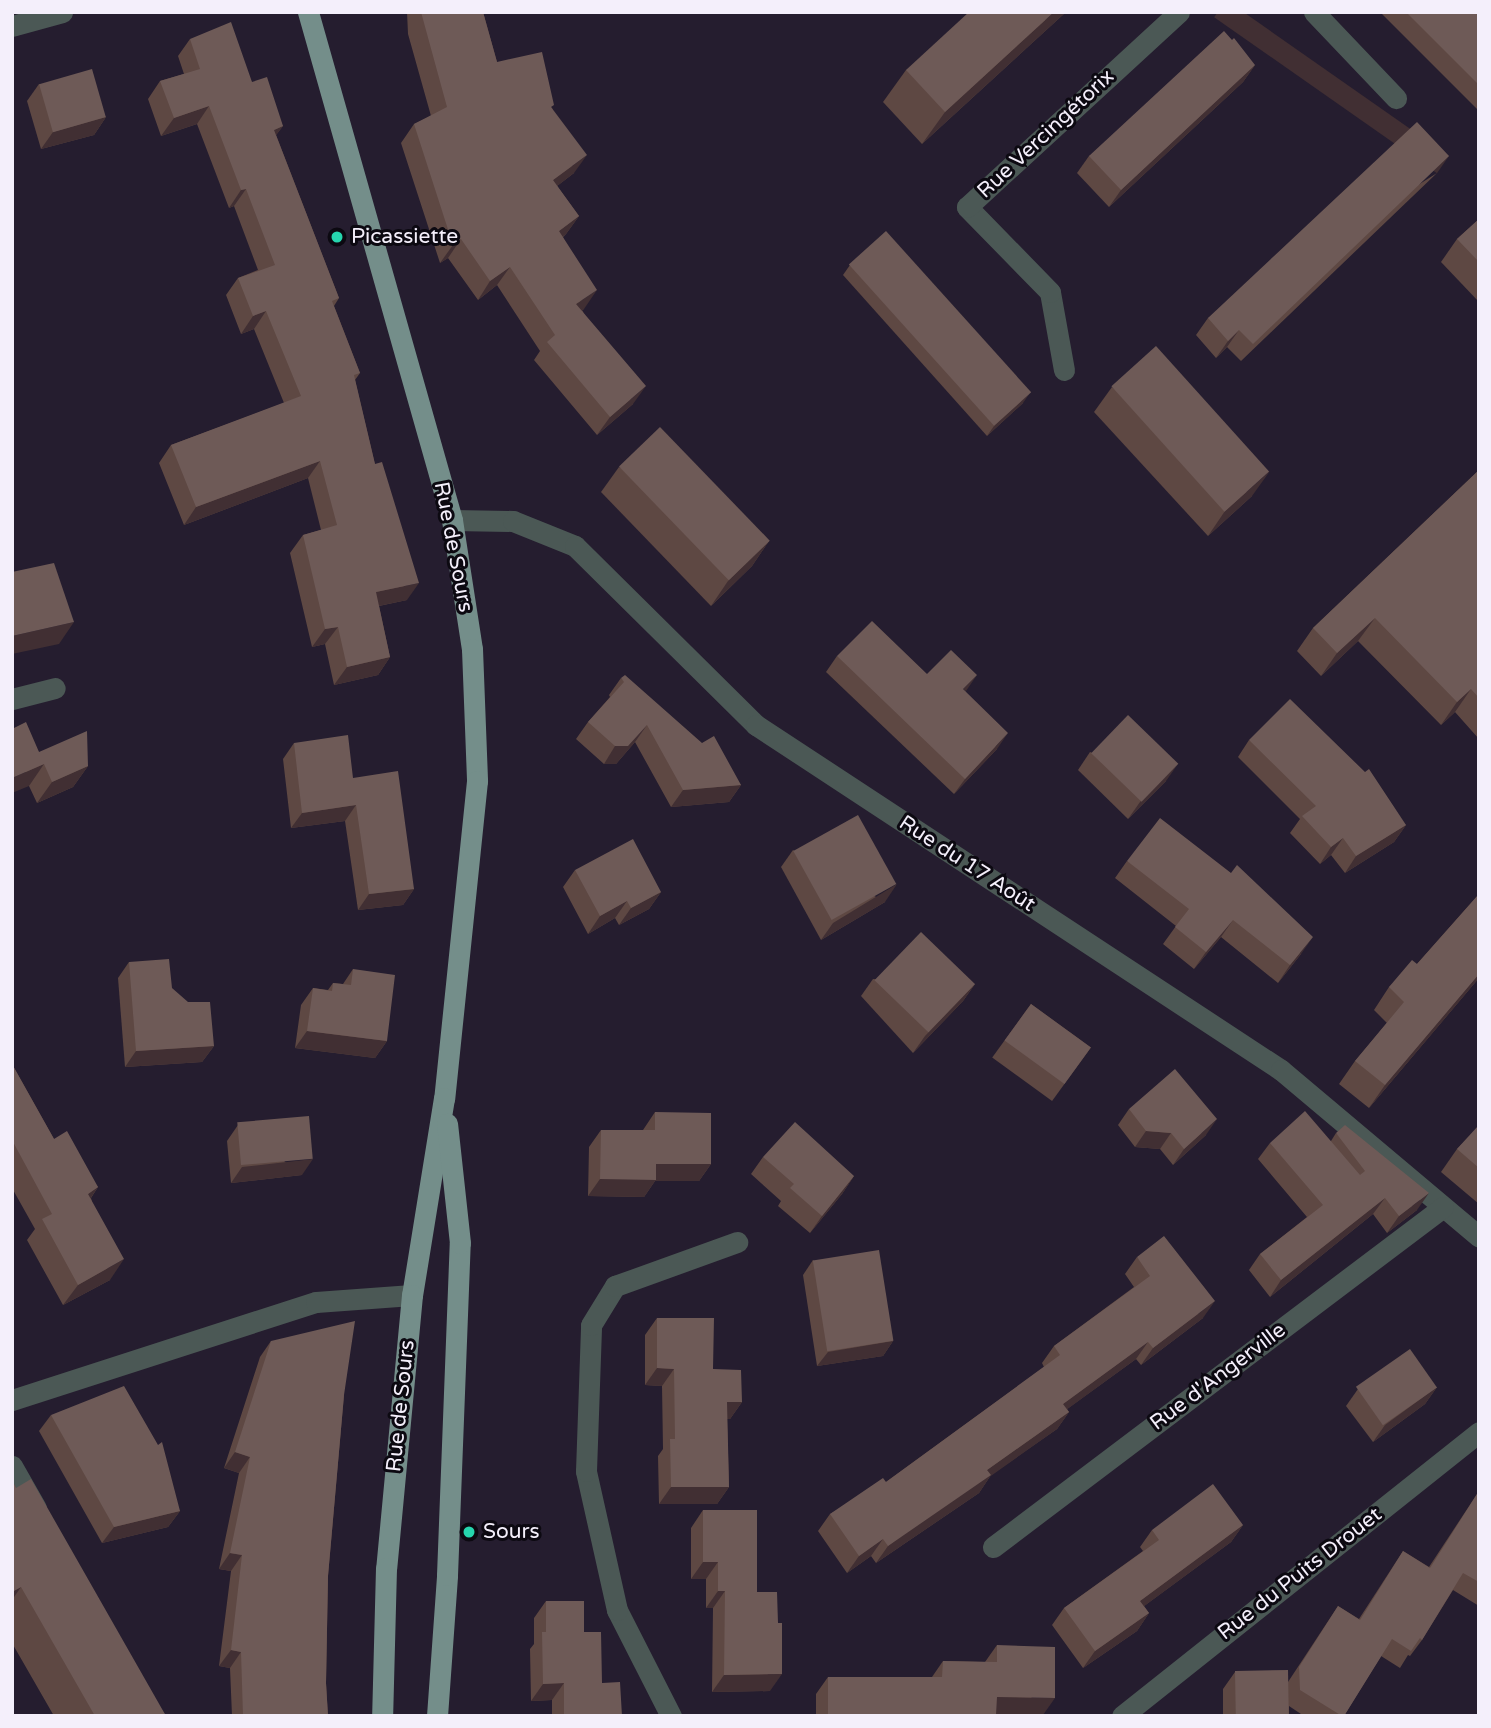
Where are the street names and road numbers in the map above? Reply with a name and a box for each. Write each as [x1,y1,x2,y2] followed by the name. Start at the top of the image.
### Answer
[972,64,1120,204] street label: Rue Vercingétorix
[428,480,478,614] street label: Rue de Sours
[894,811,1040,917] street label: Rue du 17 Août
[1145,1318,1291,1436] street label: Rue d'Angerville
[382,1339,420,1473] street label: Rue de Sours
[1213,1502,1387,1646] street label: Rue du Puits Drouet

